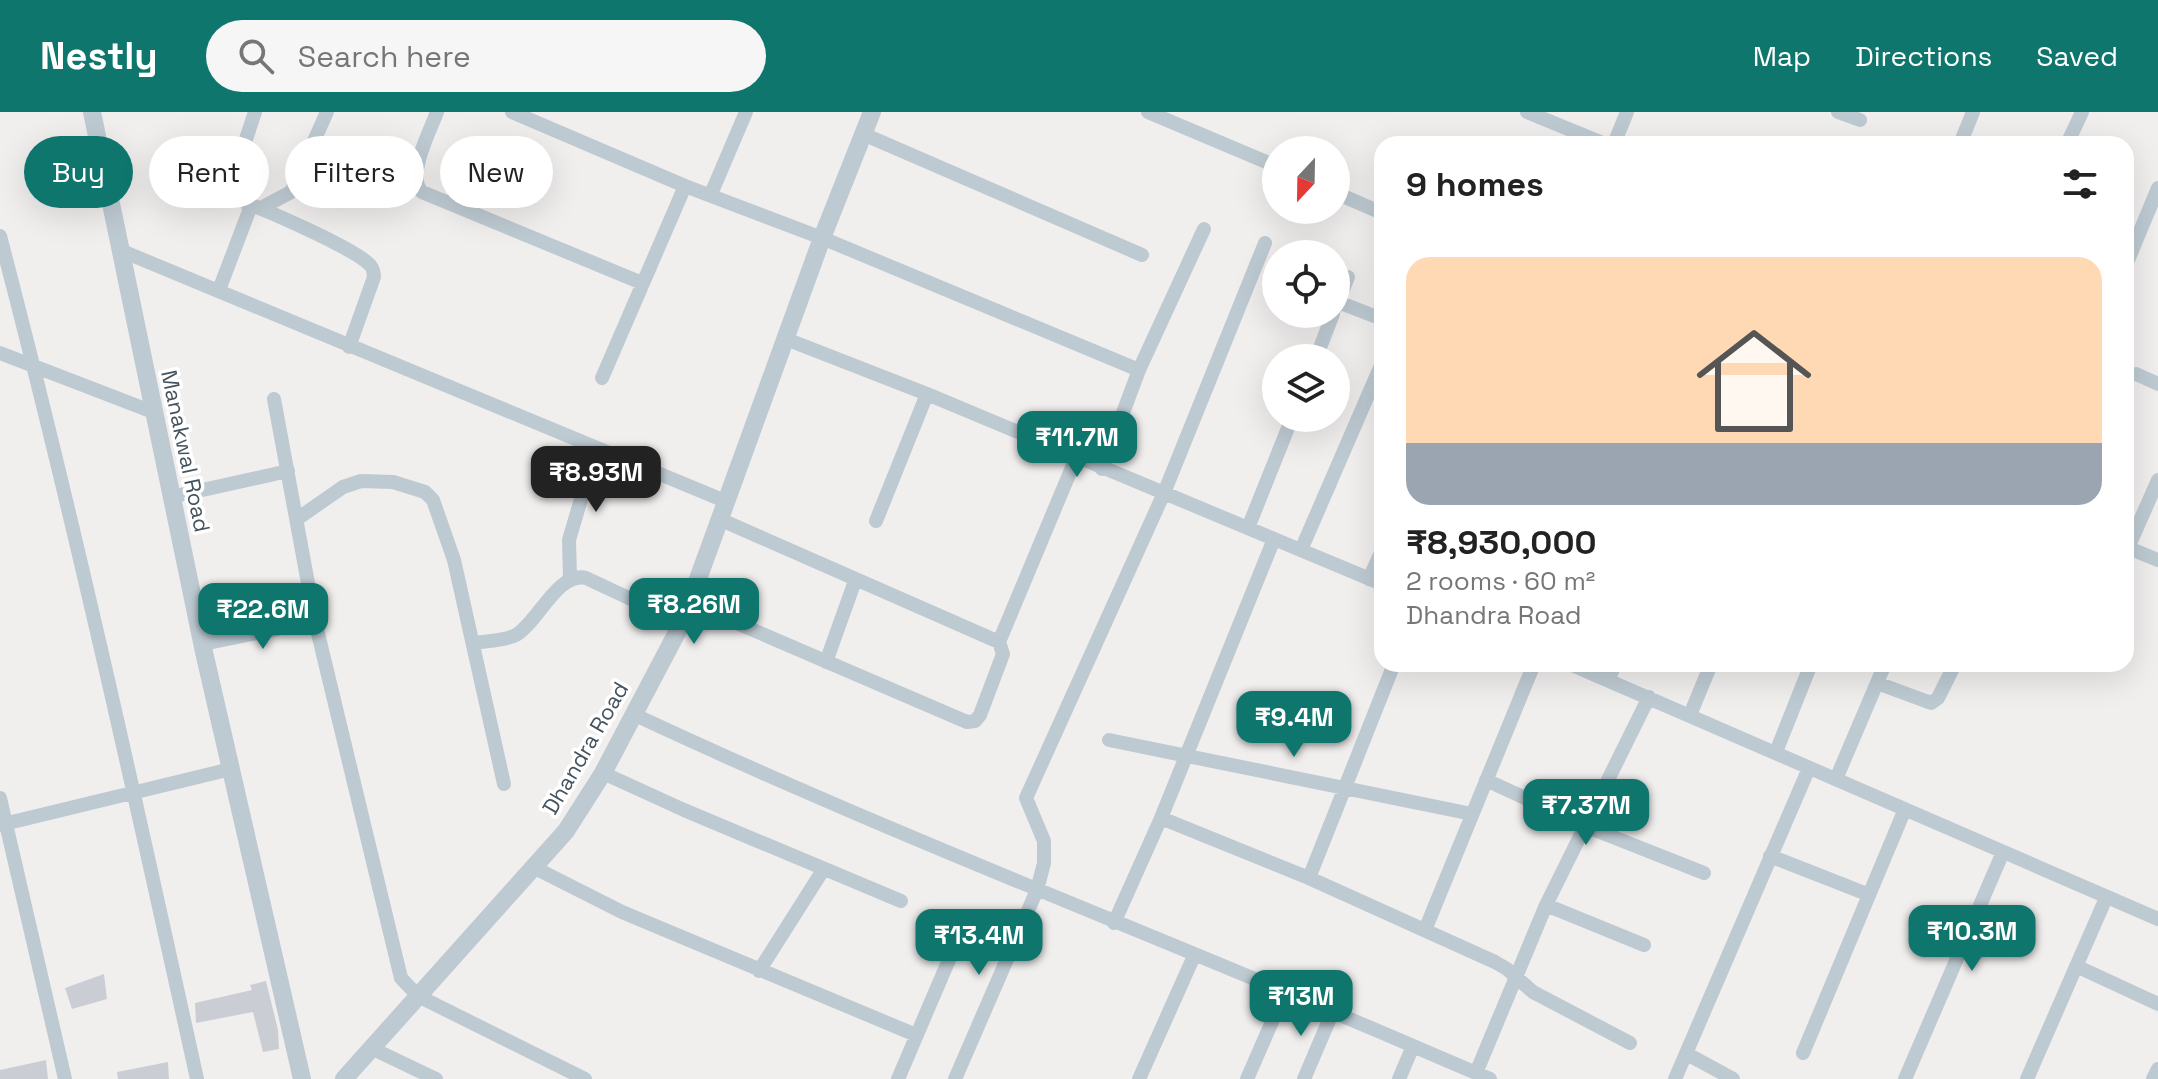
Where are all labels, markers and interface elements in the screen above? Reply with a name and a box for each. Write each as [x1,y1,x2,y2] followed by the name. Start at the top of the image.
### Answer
[206,20,766,92] search box
[40,32,158,80] text: Nestly
[234,34,278,78] icon: search
[298,37,471,76] text: Search here
[1753,38,1811,74] text: Map
[1855,38,1992,74] text: Directions
[2036,38,2118,74] text: Saved
[24,136,133,208] chip: Buy
[149,136,269,208] chip: Rent
[285,136,424,208] chip: Filters
[440,136,553,208] chip: New
[1262,136,1350,224] north arrow
[1262,136,1350,432] map controls
[2058,162,2102,206] icon: filters
[1406,163,1544,206] text: 9 homes
[1262,240,1350,328] button: locate
[1682,309,1826,453] icon: home
[1262,344,1350,432] button: layers
[155,367,217,535] street label: Manakwal Road
[1012,411,1142,479] pin: ₹11.7M
[1035,420,1119,454] text: ₹11.7M
[531,446,661,514] pin: ₹8.93M
[549,455,643,489] text: ₹8.93M
[1406,521,1596,564] text: ₹8,930,000
[1406,564,1595,598] text: 2 rooms · 60 m²
[629,578,759,646] pin: ₹8.26M
[198,583,328,651] pin: ₹22.6M
[647,587,741,621] text: ₹8.26M
[216,592,310,626] text: ₹22.6M
[1406,598,1582,632] text: Dhandra Road
[536,677,634,819] street label: Dhandra Road
[1238,691,1350,759] pin: ₹9.4M
[1254,700,1334,734] text: ₹9.4M
[1521,779,1651,847] pin: ₹7.37M
[1541,788,1631,822] text: ₹7.37M
[1907,905,2037,973] pin: ₹10.3M
[914,909,1044,977] pin: ₹13.4M
[1927,914,2017,948] text: ₹10.3M
[934,918,1024,952] text: ₹13.4M
[1254,970,1348,1038] pin: ₹13M
[1268,979,1334,1013] text: ₹13M

